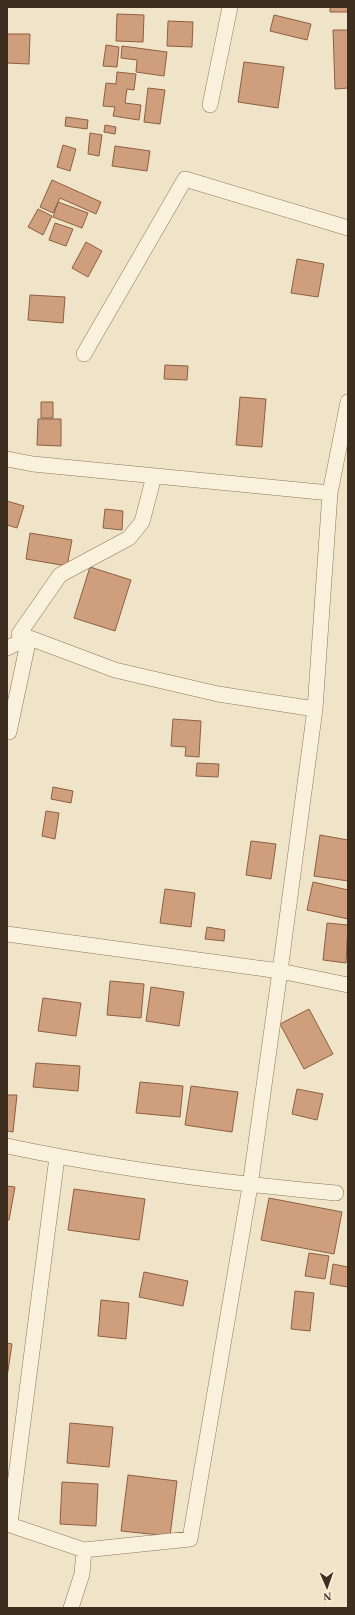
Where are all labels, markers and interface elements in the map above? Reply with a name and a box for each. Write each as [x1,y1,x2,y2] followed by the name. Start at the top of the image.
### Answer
[307,1567,347,1607] north arrow
[323,1591,332,1603] text: N

